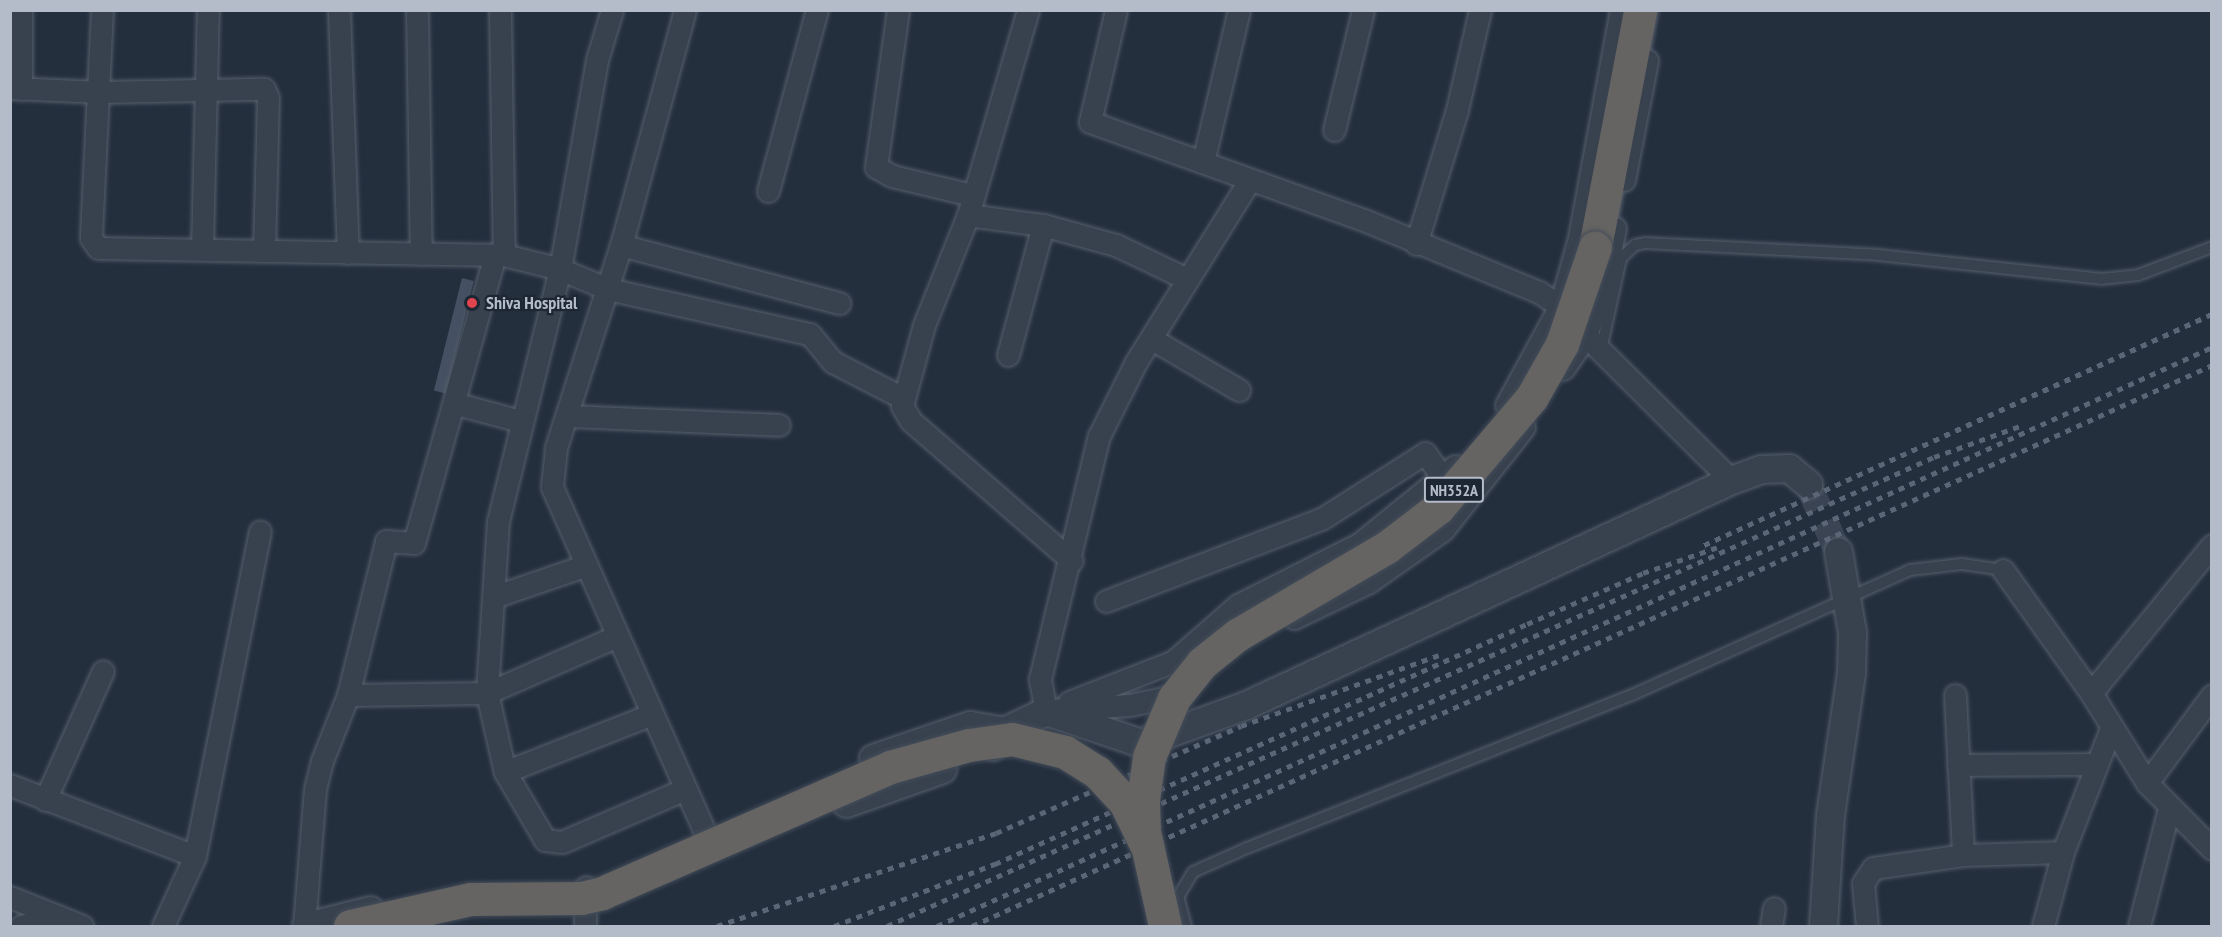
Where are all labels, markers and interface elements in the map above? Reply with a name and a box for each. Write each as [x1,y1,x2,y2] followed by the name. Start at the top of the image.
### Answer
[486,292,577,314] place label: Shiva Hospital
[463,294,481,312] marker: Shiva Hospital
[1422,477,1486,503] road number: NH352A

